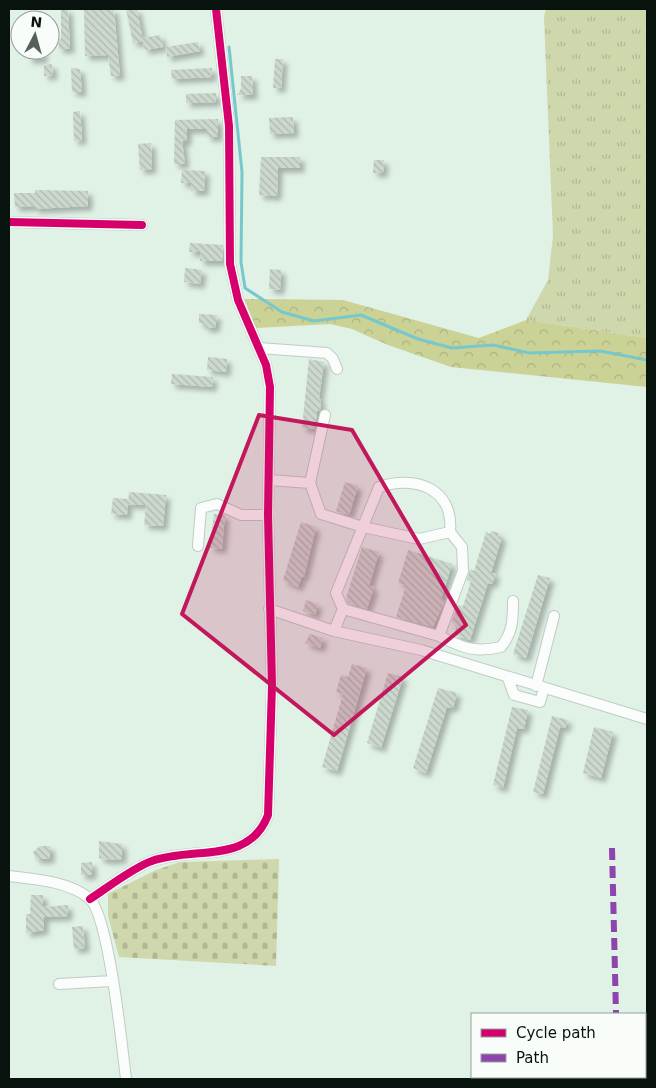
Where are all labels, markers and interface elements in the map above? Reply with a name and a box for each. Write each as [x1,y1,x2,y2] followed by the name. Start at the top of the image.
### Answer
[10,10,60,60] north arrow
[30,14,43,31] text: N
[471,1013,646,1078] legend
[516,1024,596,1042] text: Cycle path
[516,1049,549,1067] text: Path

